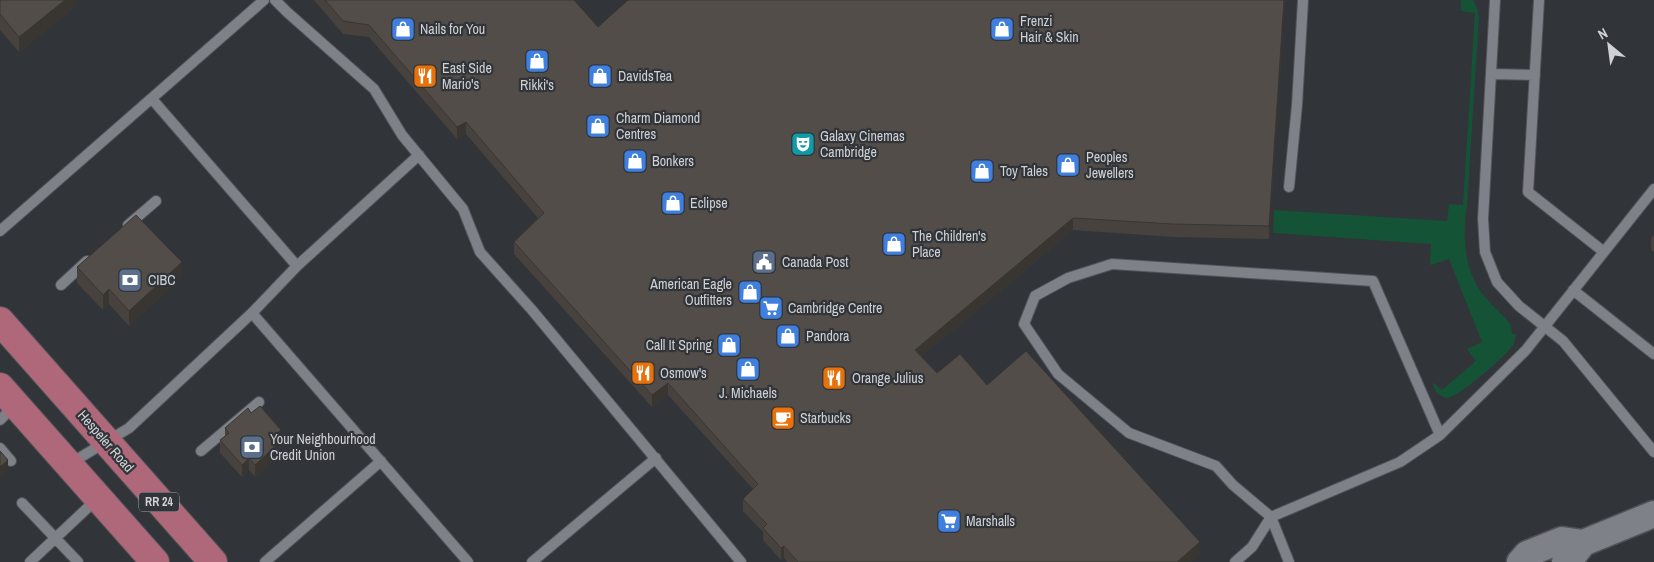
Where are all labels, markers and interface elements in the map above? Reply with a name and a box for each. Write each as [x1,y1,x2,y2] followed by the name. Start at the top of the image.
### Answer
[1020,12,1079,46] place label: Frenzi Hair & Skin
[390,16,416,42] shop icon: Nails for You
[989,16,1015,42] shop icon: Frenzi Hair & Skin
[420,20,485,38] place label: Nails for You
[1584,20,1634,70] north arrow
[1595,24,1611,44] text: N
[524,48,550,74] shop icon: Rikki's
[442,59,492,93] place label: East Side Mario's
[412,63,438,89] restaurant icon: East Side Mario's
[587,63,613,89] shop icon: DavidsTea
[618,67,673,85] place label: DavidsTea
[520,76,554,94] place label: Rikki's
[616,109,700,143] place label: Charm Diamond Centres
[585,113,611,139] shop icon: Charm Diamond Centres
[820,127,905,161] place label: Galaxy Cinemas Cambridge
[790,131,816,157] theatre icon: Galaxy Cinemas Cambridge
[622,148,648,174] shop icon: Bonkers
[1086,148,1134,182] place label: Peoples Jewellers
[652,152,694,170] place label: Bonkers
[1055,152,1081,178] shop icon: Peoples Jewellers
[969,158,995,184] shop icon: Toy Tales
[1000,162,1048,180] place label: Toy Tales
[660,190,686,216] shop icon: Eclipse
[690,194,728,212] place label: Eclipse
[912,227,987,261] place label: The Children's Place
[881,231,907,257] shop icon: The Children's Place
[751,249,777,275] public building icon: Canada Post
[782,253,848,271] place label: Canada Post
[117,267,143,293] bank icon: CIBC
[148,271,175,289] place label: CIBC
[649,275,732,309] place label: American Eagle Outfitters
[737,279,763,305] shop icon: American Eagle Outfitters
[758,295,784,321] supermarket icon: Cambridge Centre
[788,299,882,317] place label: Cambridge Centre
[775,323,801,349] shop icon: Pandora
[806,327,850,345] place label: Pandora
[716,332,742,358] shop icon: Call It Spring
[646,336,713,354] place label: Call It Spring
[735,356,761,382] shop icon: J. Michaels
[630,360,656,386] restaurant icon: Osmow's
[660,364,707,382] place label: Osmow's
[821,365,847,391] restaurant icon: Orange Julius
[852,369,924,387] place label: Orange Julius
[719,384,777,402] place label: J. Michaels
[770,405,796,431] cafe icon: Starbucks
[74,406,138,476] street label: Hespeler Road
[800,409,851,427] place label: Starbucks
[270,430,376,464] place label: Your Neighbourhood Credit Union
[239,434,265,460] bank icon: Your Neighbourhood Credit Union
[139,492,179,512] road number: RR 24
[936,508,962,534] supermarket icon: Marshalls
[966,512,1015,530] place label: Marshalls

